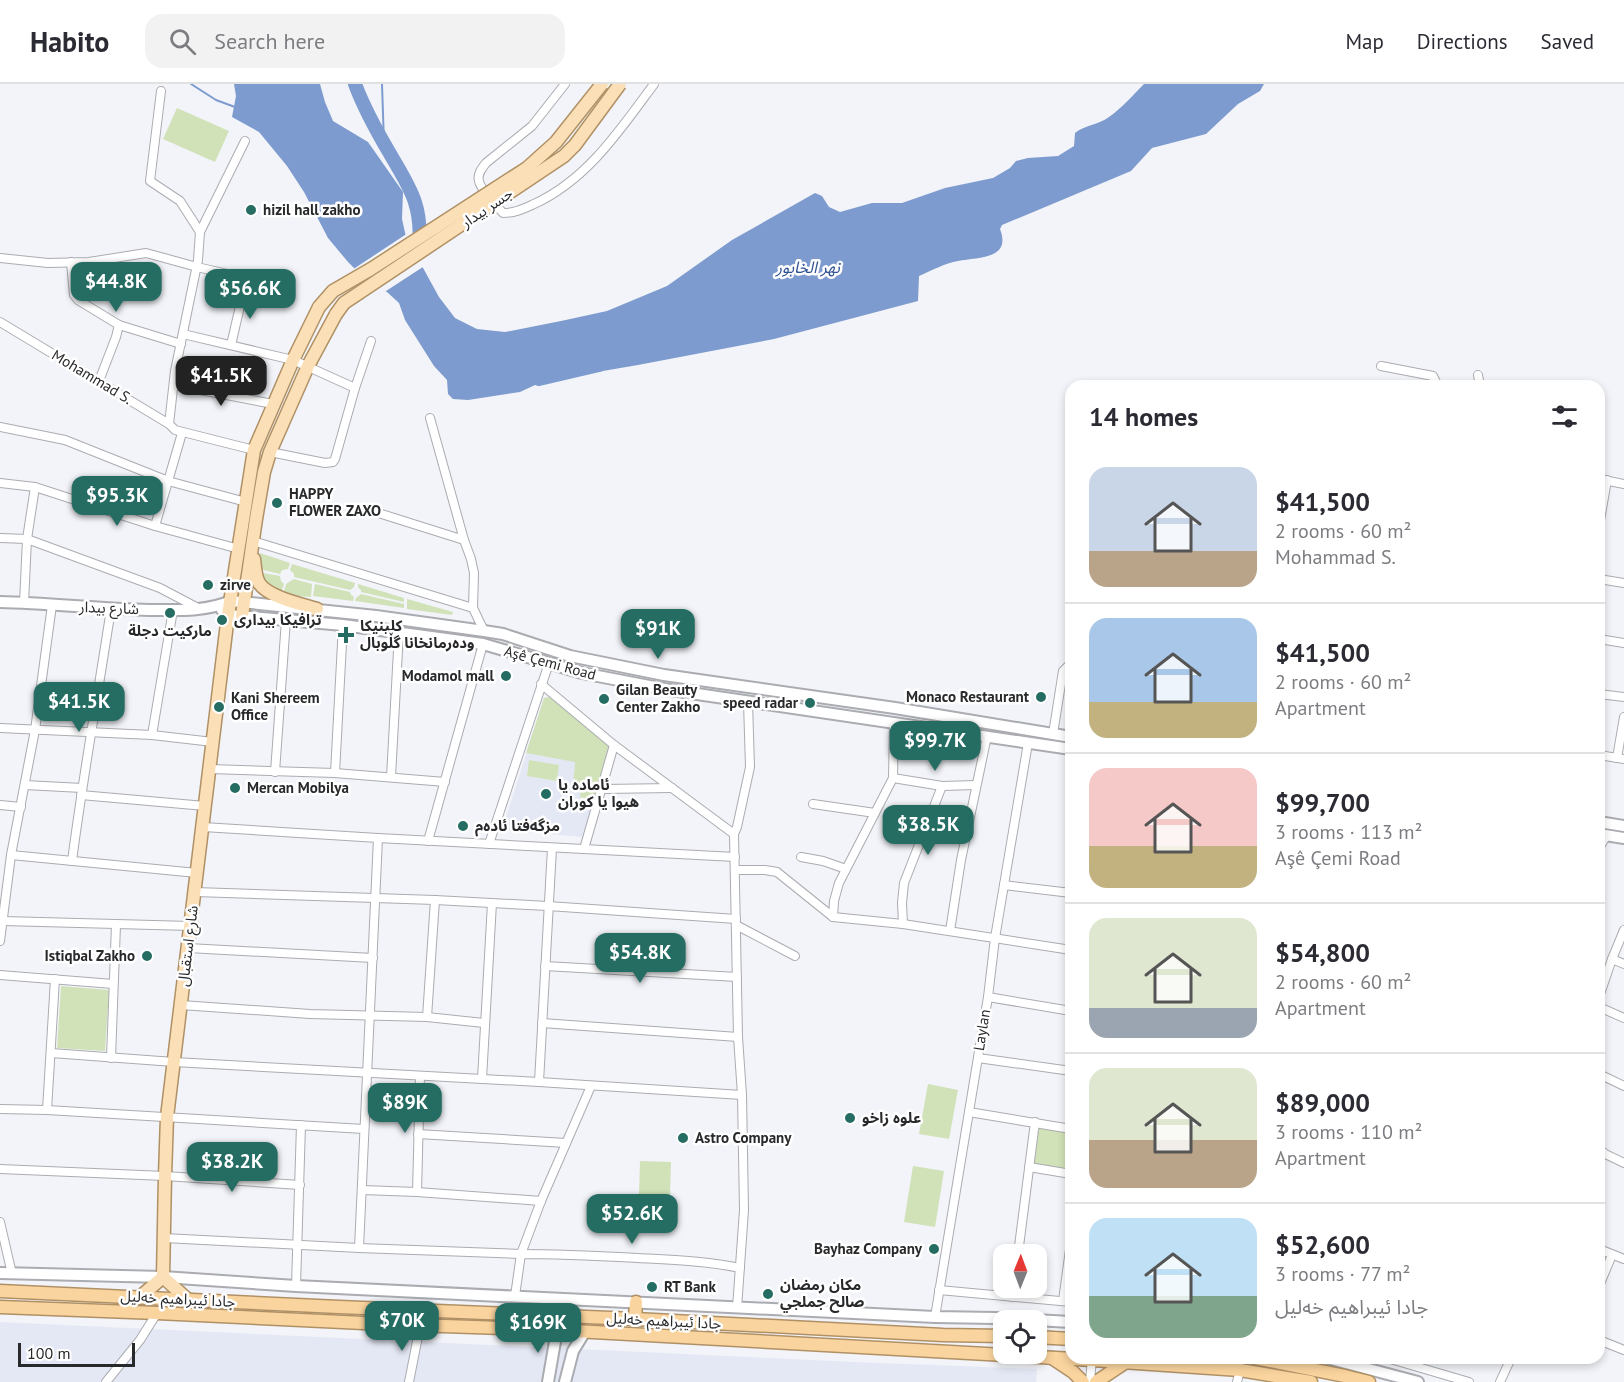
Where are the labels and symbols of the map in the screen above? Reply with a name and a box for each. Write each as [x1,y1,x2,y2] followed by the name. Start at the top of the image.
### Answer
[456,183,516,232] street label: جسر بيدار
[263,200,360,219] place label: hizil hall zakho
[244,203,258,217] marker: hizil hall zakho
[774,257,841,277] water label: نهر الخابور
[67,262,165,313] pin: $44.8K
[201,269,299,320] pin: $56.6K
[49,345,136,408] street label: Mohammad S.
[172,356,270,407] pin: $41.5K
[68,476,166,527] pin: $95.3K
[289,484,381,520] place label: HAPPY FLOWER ZAXO
[270,496,284,510] marker: HAPPY FLOWER ZAXO
[220,575,251,594] place label: zirve
[201,578,215,592] marker: zirve
[78,597,140,621] street label: شارع بيدار
[163,606,177,620] marker: ماركيت دجلة
[622,609,694,660] pin: $91K
[234,610,322,629] place label: ترافيكا بيدارى
[215,613,229,627] marker: ترافيكا بيدارى
[360,616,474,652] place label: کلینیکا ودەرمانخانا گڵوبال
[128,621,212,640] place label: ماركيت دجلة
[337,626,355,644] marker: کلینیکا ودەرمانخانا گڵوبال
[502,641,598,684] street label: Aşê Çemi Road
[402,666,495,685] place label: Modamol mall
[499,669,513,683] marker: Modamol mall
[616,680,700,716] place label: Gilan Beauty Center Zakho
[30,682,128,733] pin: $41.5K
[906,687,1030,706] place label: Monaco Restaurant
[231,688,320,724] place label: Kani Shereem Office
[1034,690,1048,704] marker: Monaco Restaurant
[597,692,611,706] marker: Gilan Beauty Center Zakho
[723,693,799,712] place label: speed radar
[803,696,817,710] marker: speed radar
[212,700,226,714] marker: Kani Shereem Office
[886,721,984,772] pin: $99.7K
[558,775,639,811] place label: ئاماده یا هیوا یا کوران
[247,778,349,797] place label: Mercan Mobilya
[228,781,242,795] marker: Mercan Mobilya
[539,787,553,801] marker: ئاماده یا هیوا یا کوران
[879,805,977,856] pin: $38.5K
[475,816,560,837] place label: مزگەفتا ئادەم
[456,819,470,833] marker: مزگەفتا ئادەم
[173,904,205,988] street label: شارع استقبال
[591,933,689,984] pin: $54.8K
[45,946,135,965] place label: Istiqbal Zakho
[140,949,154,963] marker: Istiqbal Zakho
[969,1008,994,1052] street label: Laylan
[369,1083,441,1134] pin: $89K
[862,1108,921,1127] place label: علوه زاخو
[843,1111,857,1125] marker: علوه زاخو
[695,1128,792,1147] place label: Astro Company
[676,1131,690,1145] marker: Astro Company
[183,1142,281,1193] pin: $38.2K
[583,1194,681,1245] pin: $52.6K
[814,1239,923,1258] place label: Bayhaz Company
[927,1242,941,1256] marker: Bayhaz Company
[993,1244,1047,1298] north arrow
[780,1275,865,1313] place label: مكان رمضان صالح جملجي
[664,1277,716,1296] place label: RT Bank
[645,1280,659,1294] marker: RT Bank
[120,1286,236,1313] street label: جادا ئیبراهیم خەلیل
[761,1287,775,1301] marker: مكان رمضان صالح جملجي
[366,1301,438,1352] pin: $70K
[496,1303,580,1354] pin: $169K
[606,1308,722,1335] street label: جادا ئیبراهیم خەلیل
[18,1340,135,1368] scale bar

